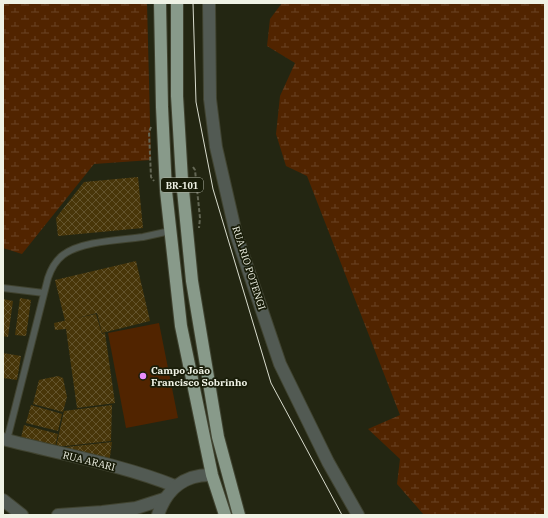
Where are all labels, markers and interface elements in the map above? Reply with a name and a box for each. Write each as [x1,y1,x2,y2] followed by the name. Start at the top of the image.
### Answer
[161,178,203,192] road number: BR-101
[229,225,269,311] street label: RUA RIO POTENGI
[151,364,247,389] place label: Campo João Francisco Sobrinho
[138,371,148,381] marker: Campo João Francisco Sobrinho
[61,448,117,474] street label: RUA ARARI

